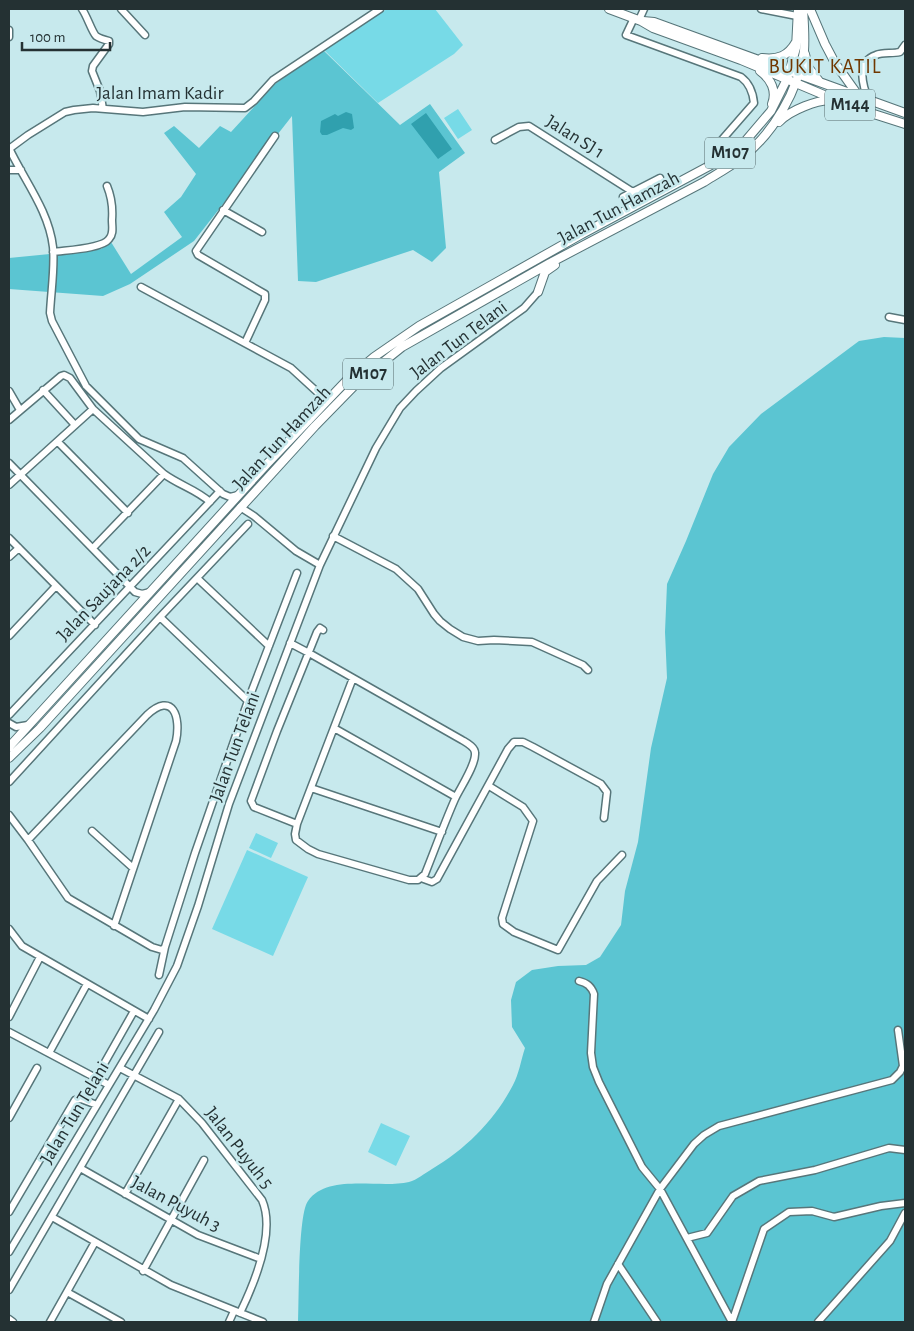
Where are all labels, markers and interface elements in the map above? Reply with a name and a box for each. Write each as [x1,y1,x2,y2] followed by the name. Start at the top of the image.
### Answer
[22,20,110,52] scale bar
[30,30,65,45] text: 100 m
[768,56,882,77] district label: BUKIT KATIL
[96,84,224,103] street label: Jalan Imam Kadir
[825,90,875,120] road number: M144
[542,112,608,162] street label: Jalan SJ 1
[705,138,755,168] road number: M107
[555,168,683,248] street label: Jalan Tun Hamzah
[407,298,511,382] street label: Jalan Tun Telani
[343,358,393,389] road number: M107
[229,383,335,493] street label: Jalan Tun Hamzah
[54,541,155,645] street label: Jalan Saujana 2/2
[206,690,264,804] street label: Jalan Tun Telani
[37,1059,113,1167] street label: Jalan Tun Telani
[201,1103,277,1193] street label: Jalan Puyuh 5
[128,1173,224,1235] street label: Jalan Puyuh 3

